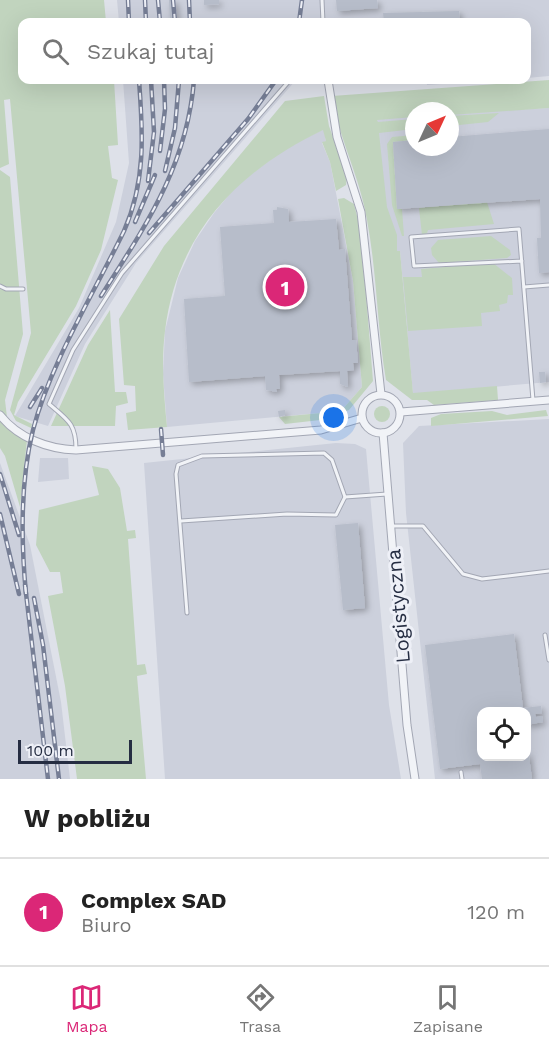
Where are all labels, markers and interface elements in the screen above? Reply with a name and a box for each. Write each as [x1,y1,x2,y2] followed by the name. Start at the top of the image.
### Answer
[18,18,531,84] search box
[39,35,72,68] icon: search
[87,39,214,64] text: Szukaj tutaj
[405,102,459,156] north arrow
[266,264,304,310] pin: 1
[319,403,348,432] your location
[381,548,415,664] street label: Logistyczna
[477,707,531,761] map controls
[477,707,531,761] button: locate
[18,737,132,764] scale bar
[27,741,74,760] text: 100 m
[24,803,151,833] text: W pobliżu
[81,888,227,913] text: Complex SAD
[39,900,48,924] text: 1
[467,900,525,924] text: 120 m
[81,913,132,937] text: Biuro
[66,981,108,1036] tab: Mapa
[240,981,281,1036] tab: Trasa
[413,981,483,1036] tab: Zapisane

